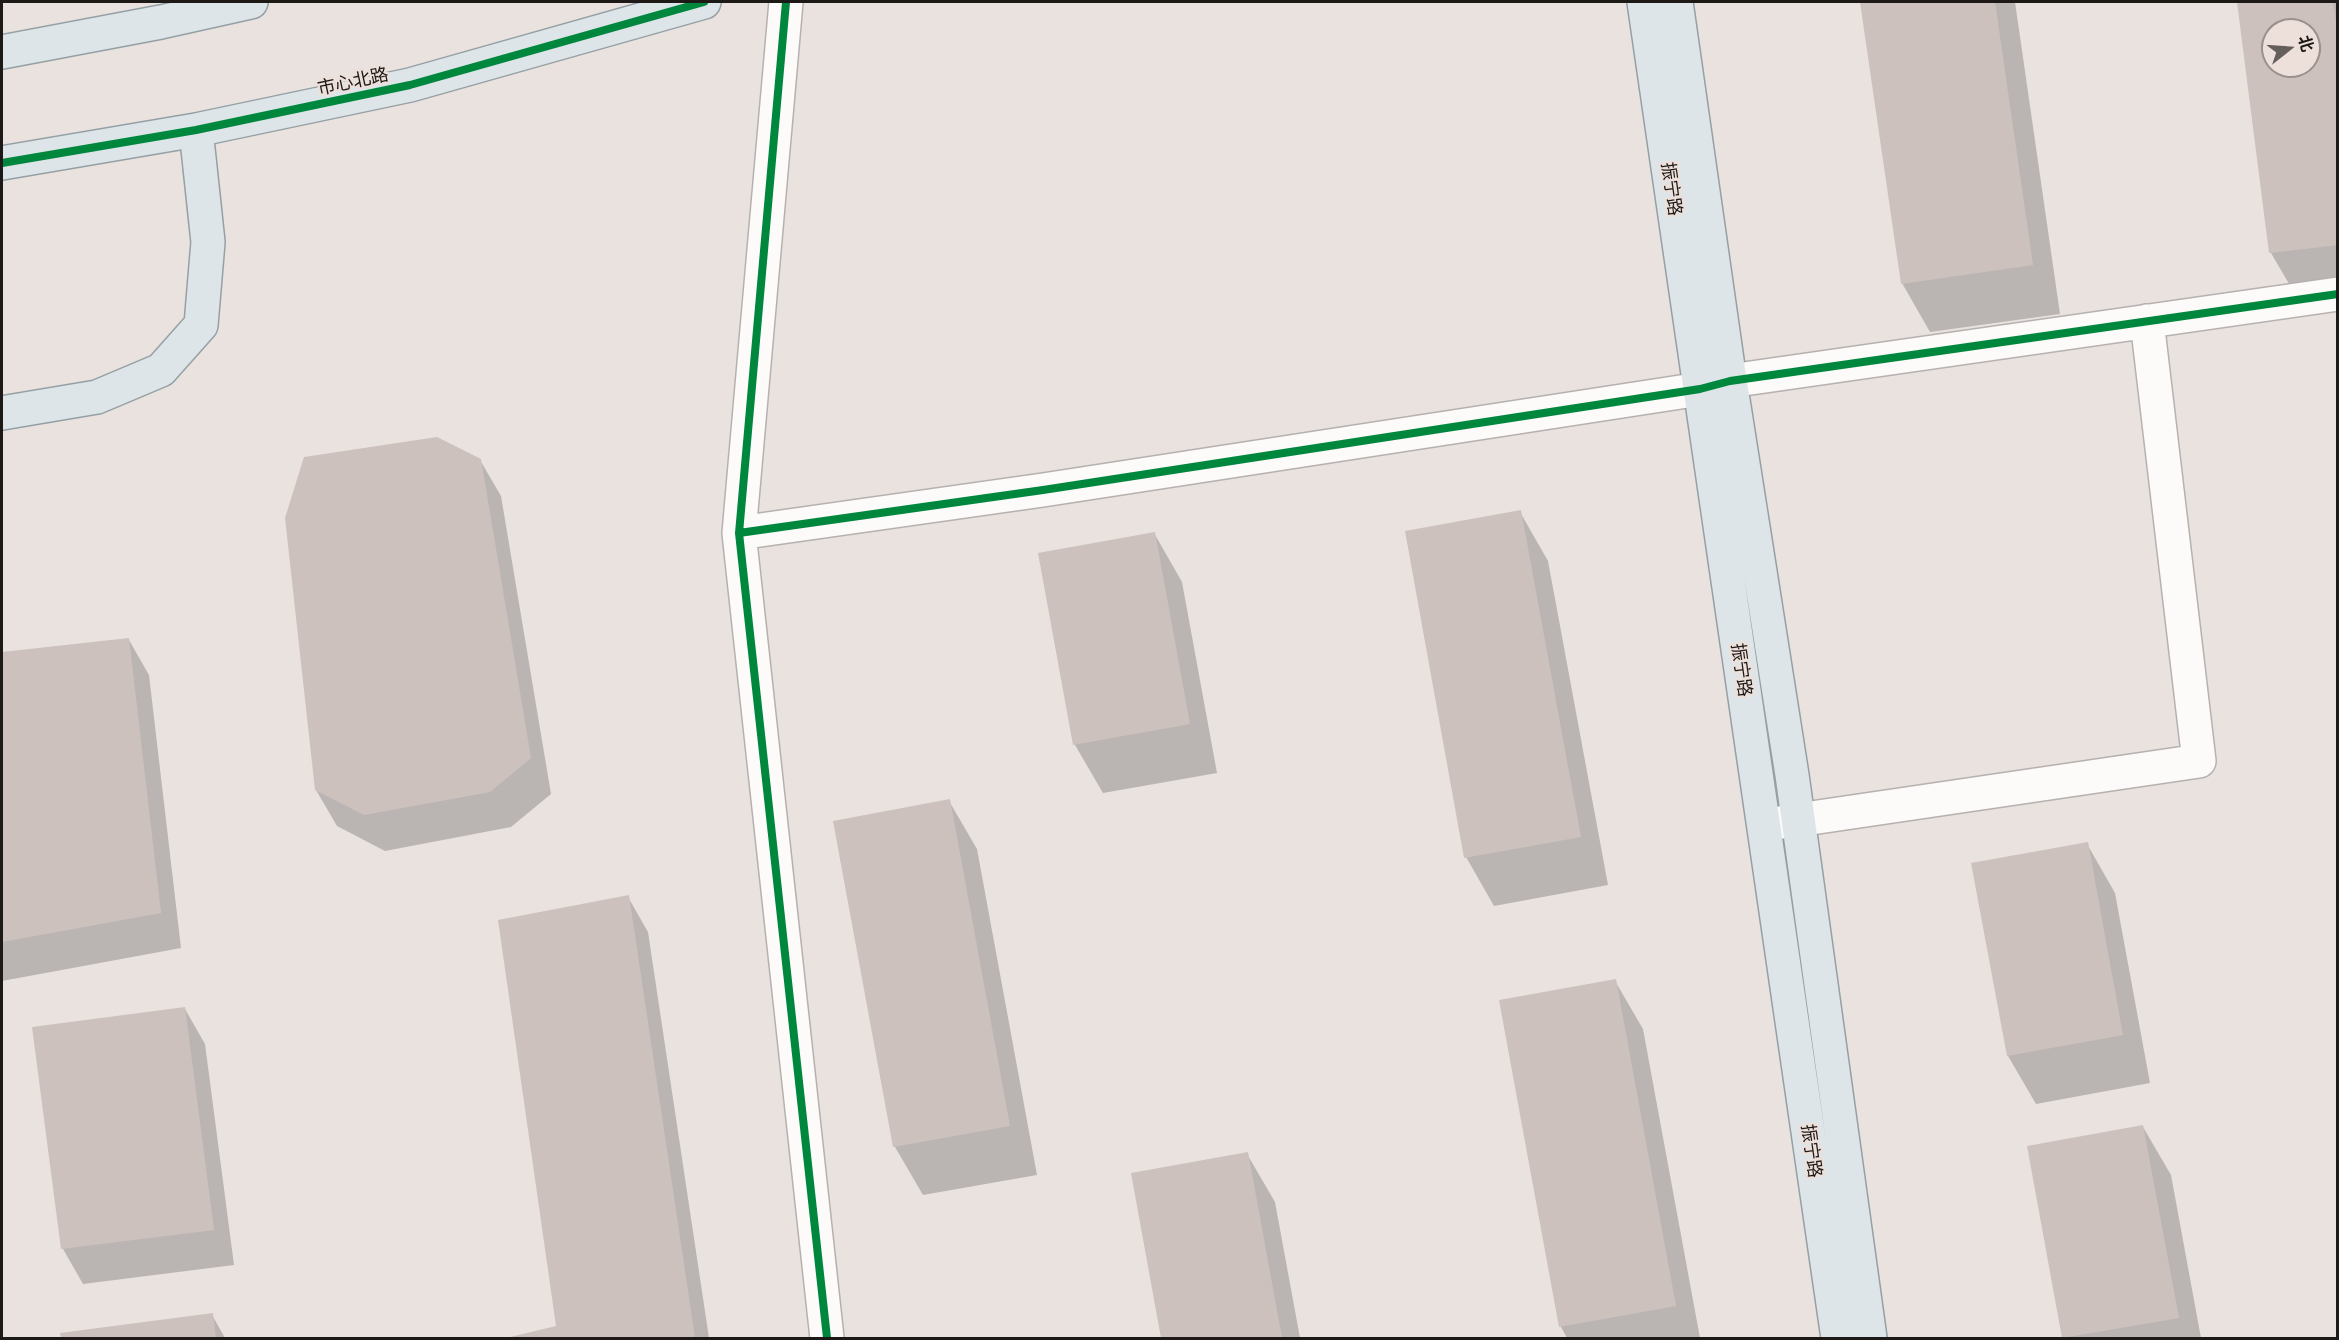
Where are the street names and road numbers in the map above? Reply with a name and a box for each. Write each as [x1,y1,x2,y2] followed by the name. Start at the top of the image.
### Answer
[316,64,390,100] street label: 市心北路
[1657,161,1685,217] street label: 振宁路
[1727,642,1755,698] street label: 振宁路
[1797,1123,1825,1179] street label: 振宁路

